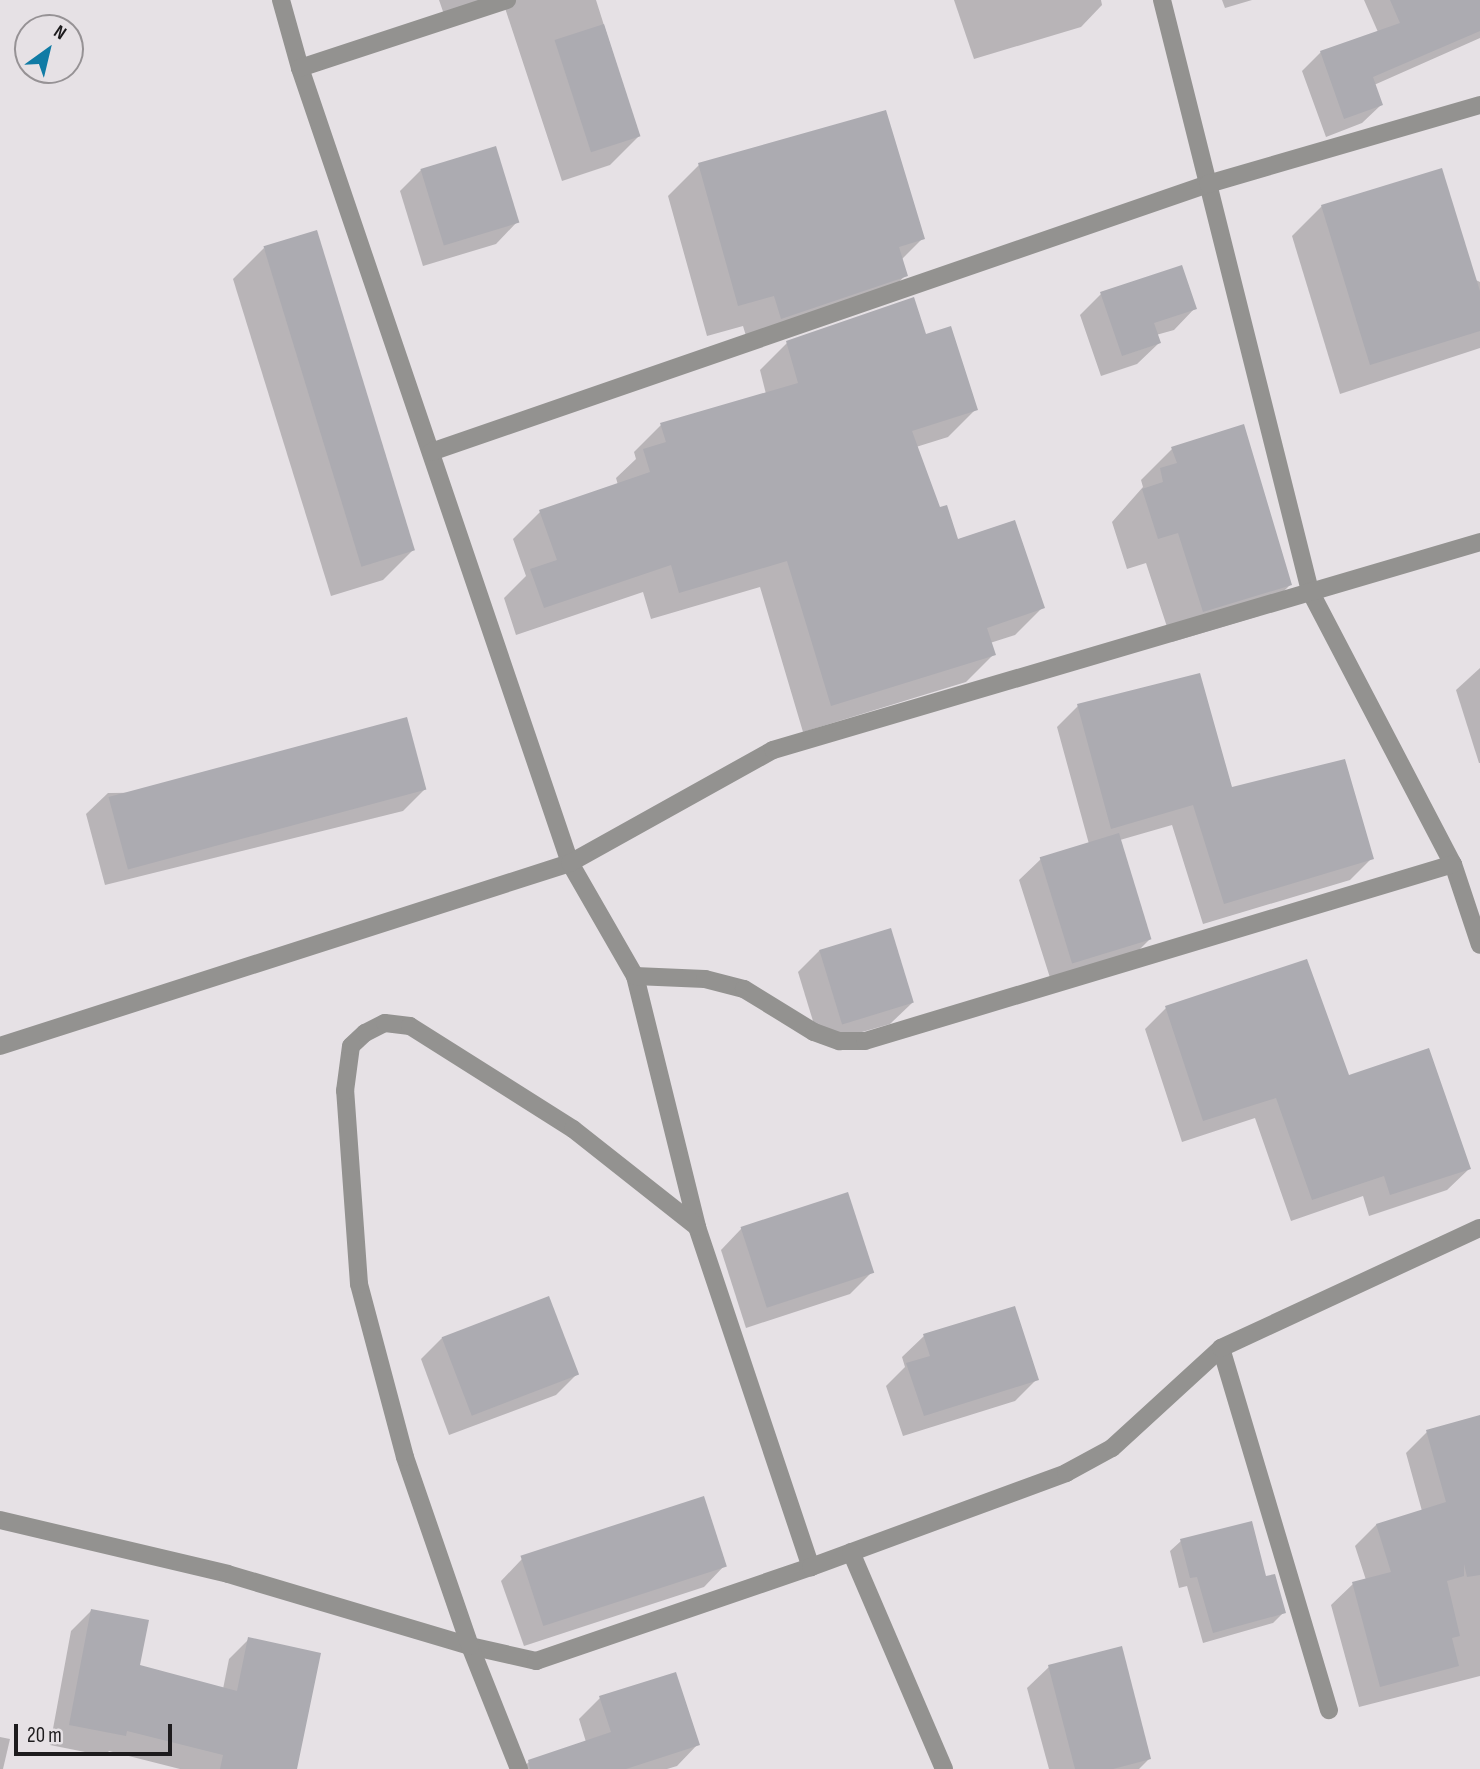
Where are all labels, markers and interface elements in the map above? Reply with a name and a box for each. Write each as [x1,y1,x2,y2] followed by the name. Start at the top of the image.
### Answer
[14,14,84,84] north arrow
[49,20,71,45] text: N
[18,1710,175,1754] scale bar
[27,1723,62,1748] text: 20 m

